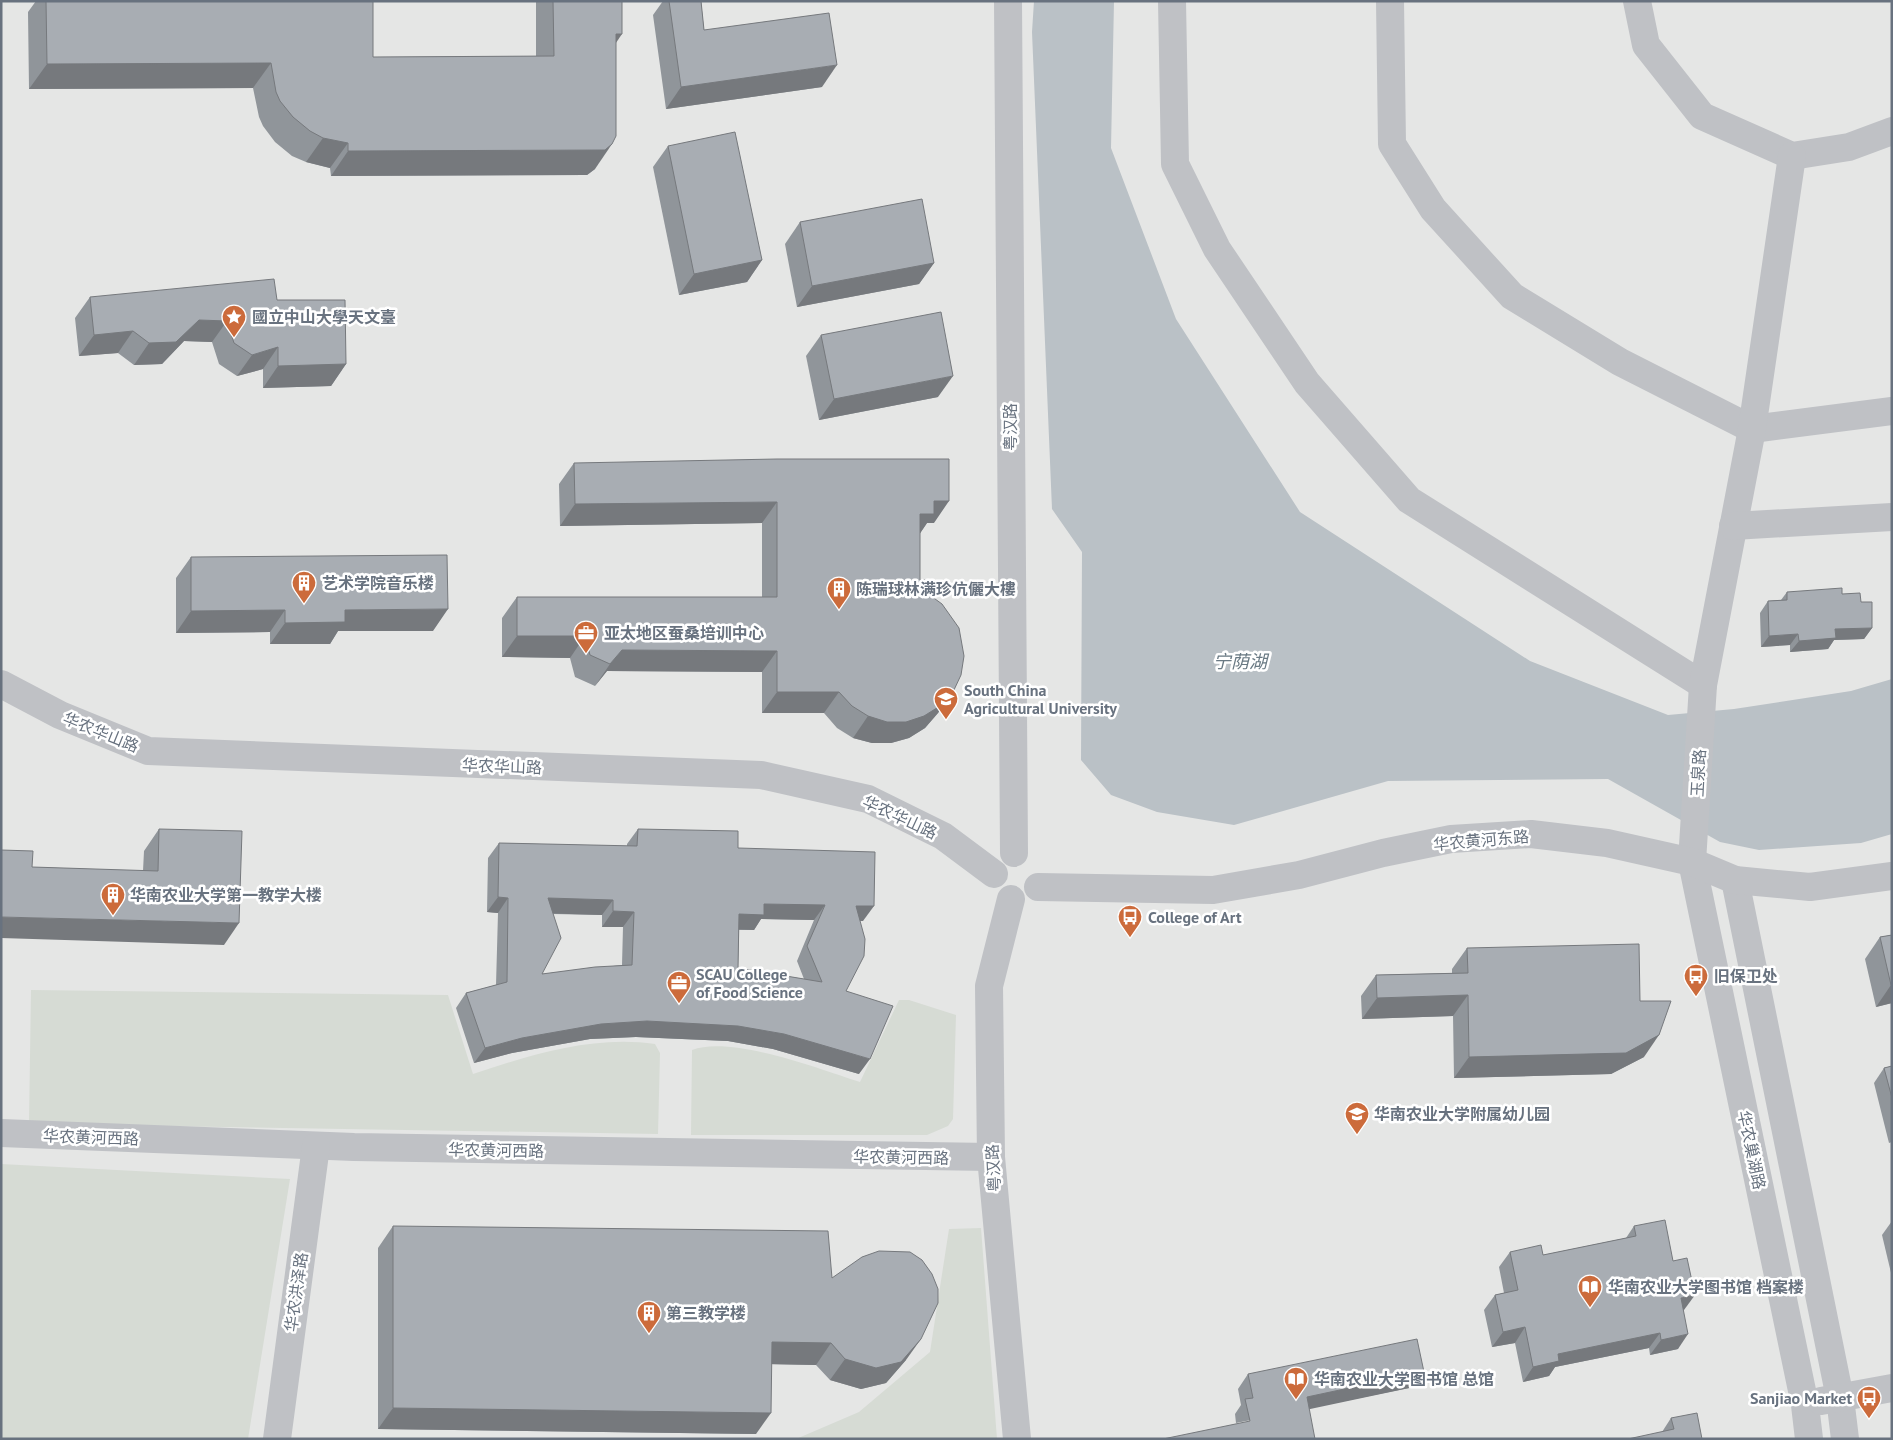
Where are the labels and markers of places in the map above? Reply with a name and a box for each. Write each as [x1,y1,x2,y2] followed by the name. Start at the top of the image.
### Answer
[221,304,247,338] place icon: 國立中山大學天文臺
[252,307,396,327] place label: 國立中山大學天文臺
[291,570,317,604] building icon: 艺术学院音乐楼
[322,573,434,593] place label: 艺术学院音乐楼
[826,576,852,610] building icon: 陈瑞球林满珍伉儷大樓
[856,579,1016,599] place label: 陈瑞球林满珍伉儷大樓
[573,620,599,654] office icon: 亚太地区蚕桑培训中心
[604,623,764,643] place label: 亚太地区蚕桑培训中心
[964,680,1117,718] place label: South China Agricultural University
[933,686,959,720] school or university icon: South China Agricultural University
[100,882,126,916] building icon: 华南农业大学第一教学大楼
[130,885,322,905] place label: 华南农业大学第一教学大楼
[1117,904,1143,938] bus stop icon: College of Art
[1148,907,1242,927] place label: College of Art
[1683,963,1709,997] bus stop icon: 旧保卫处
[696,964,803,1002] place label: SCAU College of Food Science
[1714,966,1778,986] place label: 旧保卫处
[666,970,692,1004] office icon: SCAU College of Food Science
[1344,1101,1370,1135] school or university icon: 华南农业大学附属幼儿园
[1374,1104,1550,1124] place label: 华南农业大学附属幼儿园
[1577,1274,1603,1308] library icon: 华南农业大学图书馆 档案楼
[1608,1277,1804,1297] place label: 华南农业大学图书馆 档案楼
[636,1300,662,1334] building icon: 第三教学楼
[666,1303,746,1323] place label: 第三教学楼
[1283,1366,1309,1400] library icon: 华南农业大学图书馆 总馆
[1314,1369,1494,1389] place label: 华南农业大学图书馆 总馆
[1856,1385,1882,1419] bus stop icon: Sanjiao Market
[1750,1388,1852,1408] place label: Sanjiao Market

